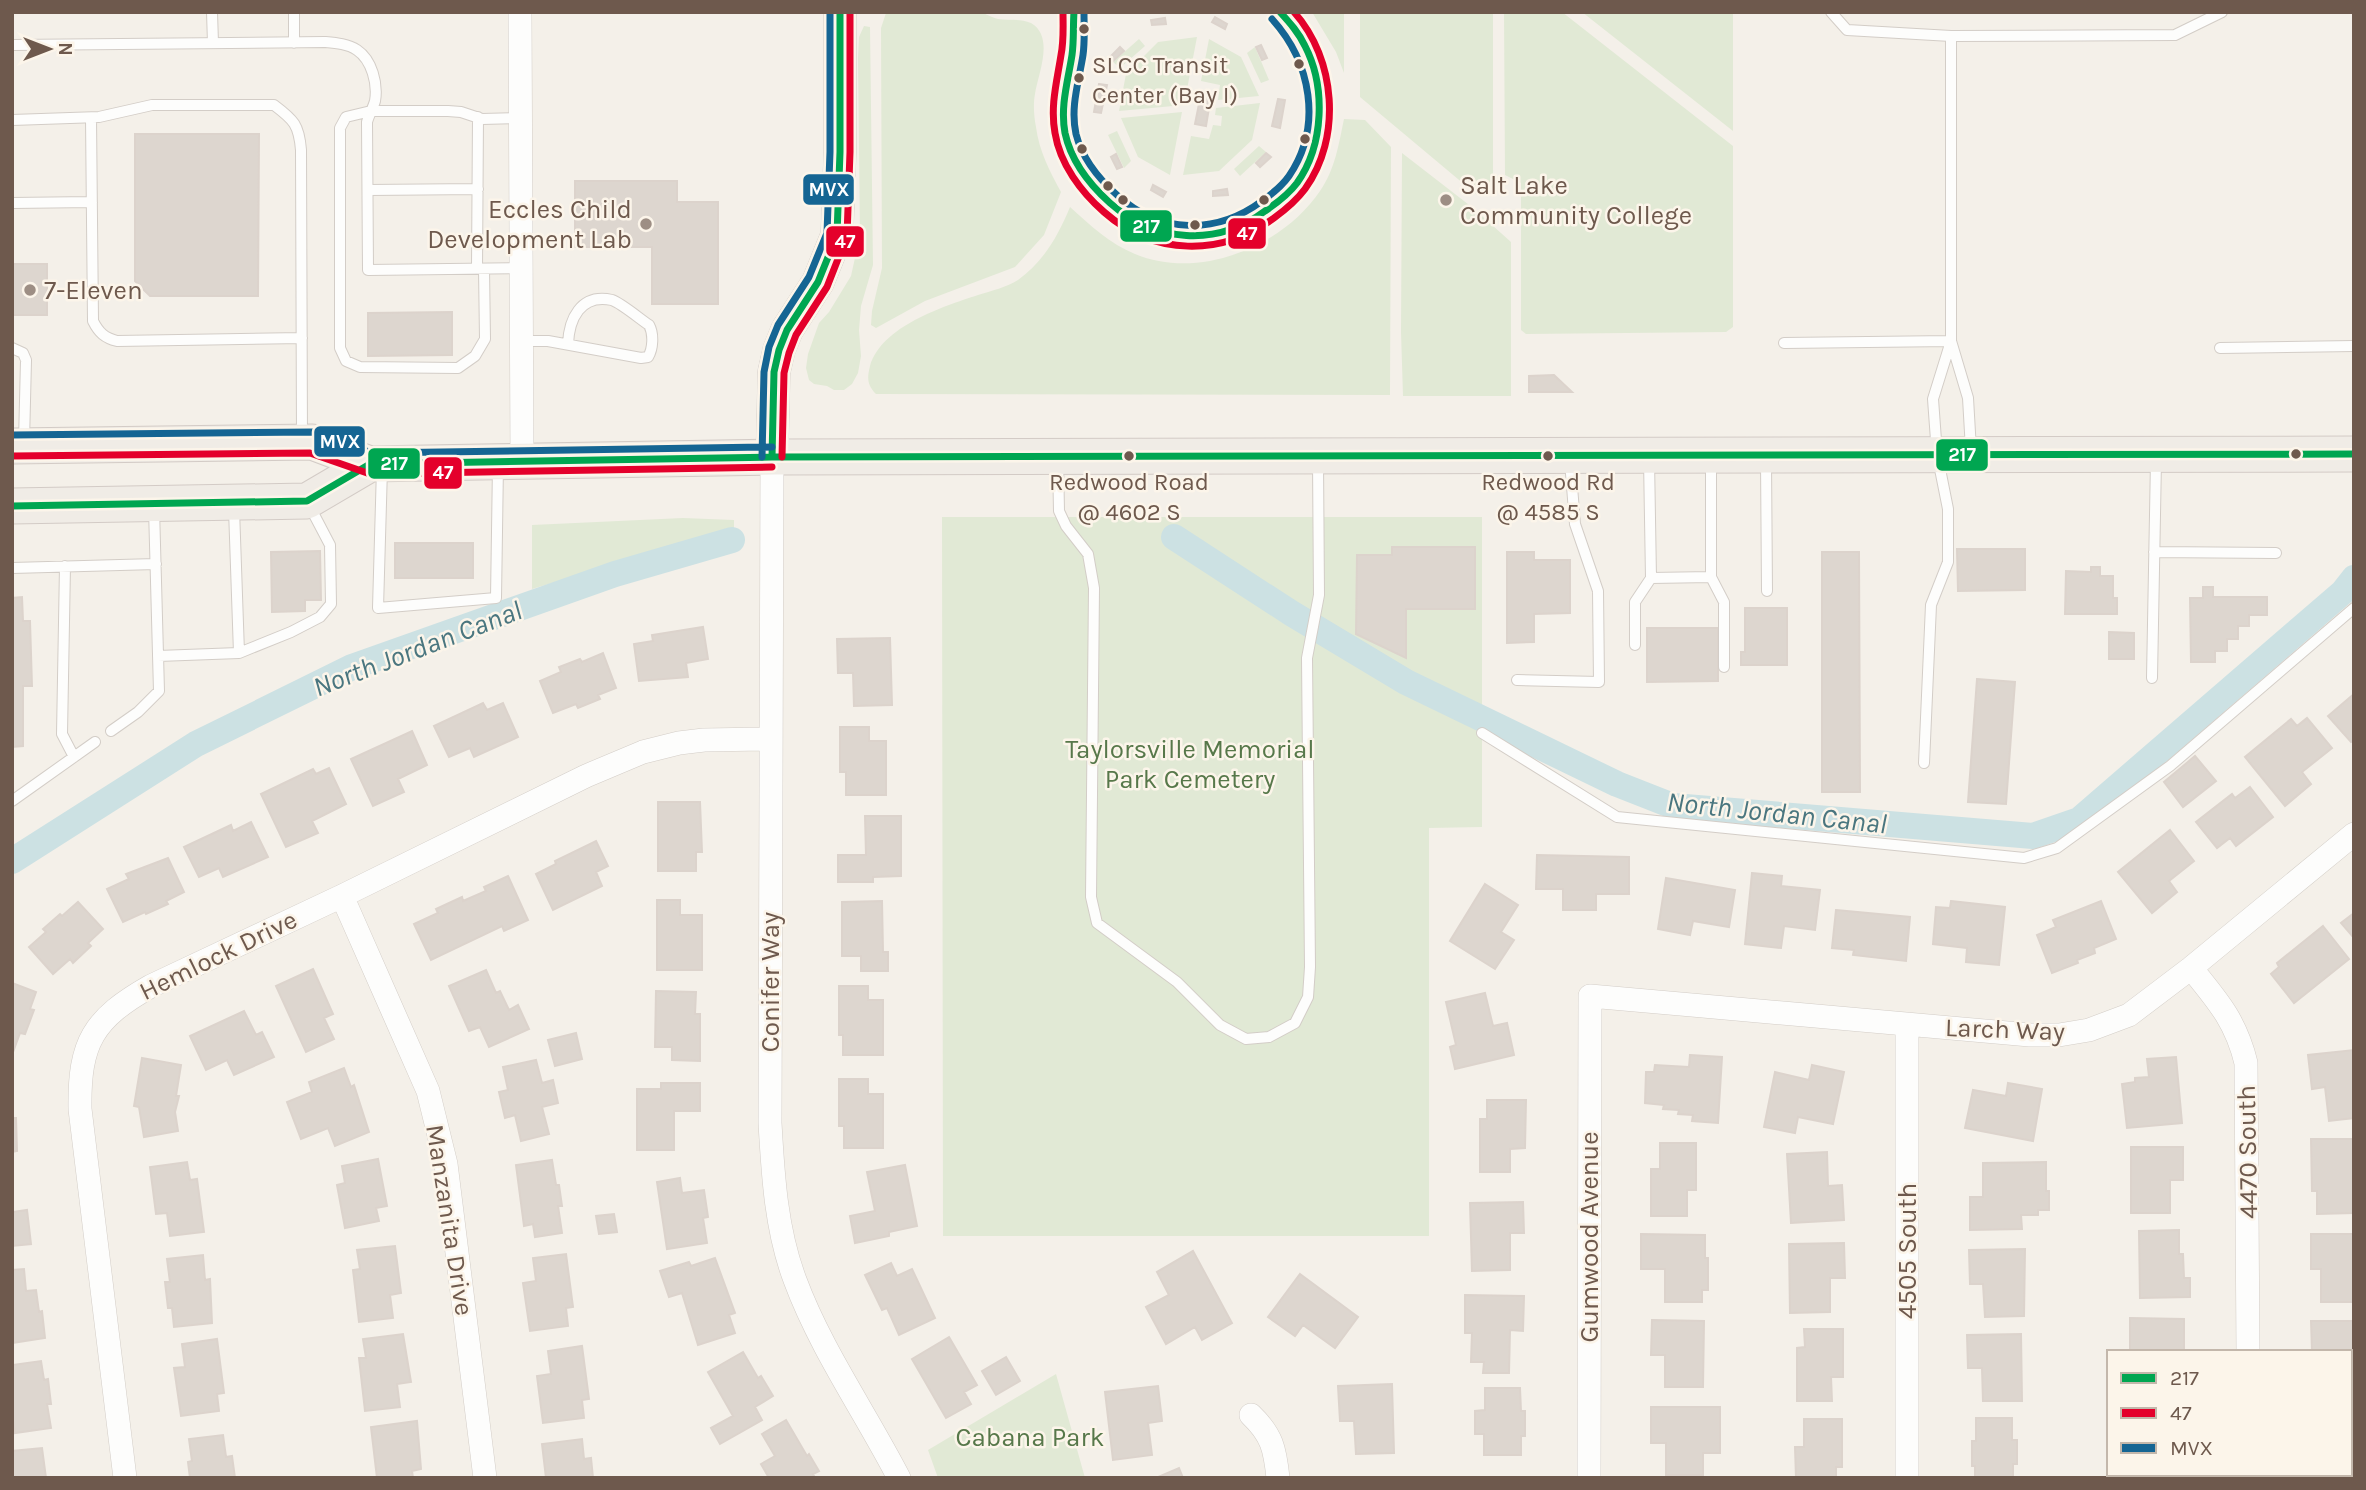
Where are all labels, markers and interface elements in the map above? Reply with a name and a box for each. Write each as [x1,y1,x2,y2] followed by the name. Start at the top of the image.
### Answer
[14,14,84,84] north arrow
[1077,22,1091,36] unlabelled marker
[54,42,76,56] text: N
[1092,51,1238,109] place label: SLCC Transit Center (Bay I)
[1292,57,1306,71] unlabelled marker
[1072,71,1086,85] marker: SLCC Transit Center (Bay I)
[1298,132,1312,146] unlabelled marker
[1075,142,1089,156] unlabelled marker
[1460,170,1692,231] place label: Salt Lake Community College
[802,173,855,206] line badge: MVX
[808,179,850,201] text: MVX
[1101,179,1115,193] unlabelled marker
[1438,192,1454,208] marker: Salt Lake Community College
[1116,193,1130,207] unlabelled marker
[1257,193,1271,207] unlabelled marker
[427,194,632,255] place label: Eccles Child Development Lab
[1119,209,1173,243] line badge: 217
[638,216,654,232] marker: Eccles Child Development Lab
[1132,216,1160,238] text: 217
[1227,217,1267,250] line badge: 47
[1188,218,1202,232] unlabelled marker
[1237,223,1258,245] text: 47
[825,225,865,258] line badge: 47
[835,231,856,253] text: 47
[44,275,143,306] place label: 7-Eleven
[22,282,38,298] marker: 7-Eleven
[313,425,366,458] line badge: MVX
[319,431,361,453] text: MVX
[1935,438,1989,472] line badge: 217
[1948,444,1976,466] text: 217
[367,447,421,480] line badge: 217
[2289,447,2303,461] unlabelled marker
[1122,449,1136,463] marker: Redwood Road @ 4602 S
[1541,449,1555,463] marker: Redwood Rd @ 4585 S
[380,453,408,475] text: 217
[423,456,463,490] line badge: 47
[433,462,454,484] text: 47
[1049,468,1209,526] place label: Redwood Road @ 4602 S
[1481,468,1615,526] place label: Redwood Rd @ 4585 S
[308,593,526,703] water label: North Jordan Canal
[1065,734,1315,795] park label: Taylorsville Memorial Park Cemetery
[1665,785,1889,840] water label: North Jordan Canal
[134,904,302,1007] street label: Hemlock Drive
[755,912,786,1052] street label: Conifer Way
[1944,1012,2065,1047] street label: Larch Way
[2231,1085,2264,1219] street label: 4470 South
[419,1122,480,1318] street label: Manzanita Drive
[1574,1131,1605,1343] street label: Gumwood Avenue
[1892,1183,1923,1319] street label: 4505 South
[2107,1350,2352,1476] legend
[2170,1366,2199,1390] text: 217
[2170,1401,2192,1425] text: 47
[956,1422,1104,1453] park label: Cabana Park
[2170,1436,2213,1460] text: MVX

